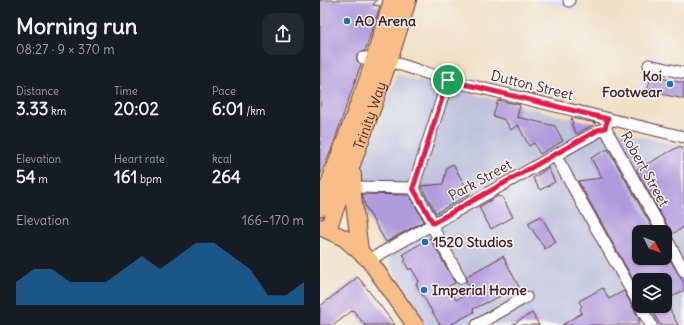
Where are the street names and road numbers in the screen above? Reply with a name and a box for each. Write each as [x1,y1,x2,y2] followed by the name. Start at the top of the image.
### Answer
[489,66,575,104] street label: Dutton Street
[349,79,390,152] street label: Trinity Way
[617,128,673,210] street label: Robert Street
[445,155,515,205] street label: Park Street

